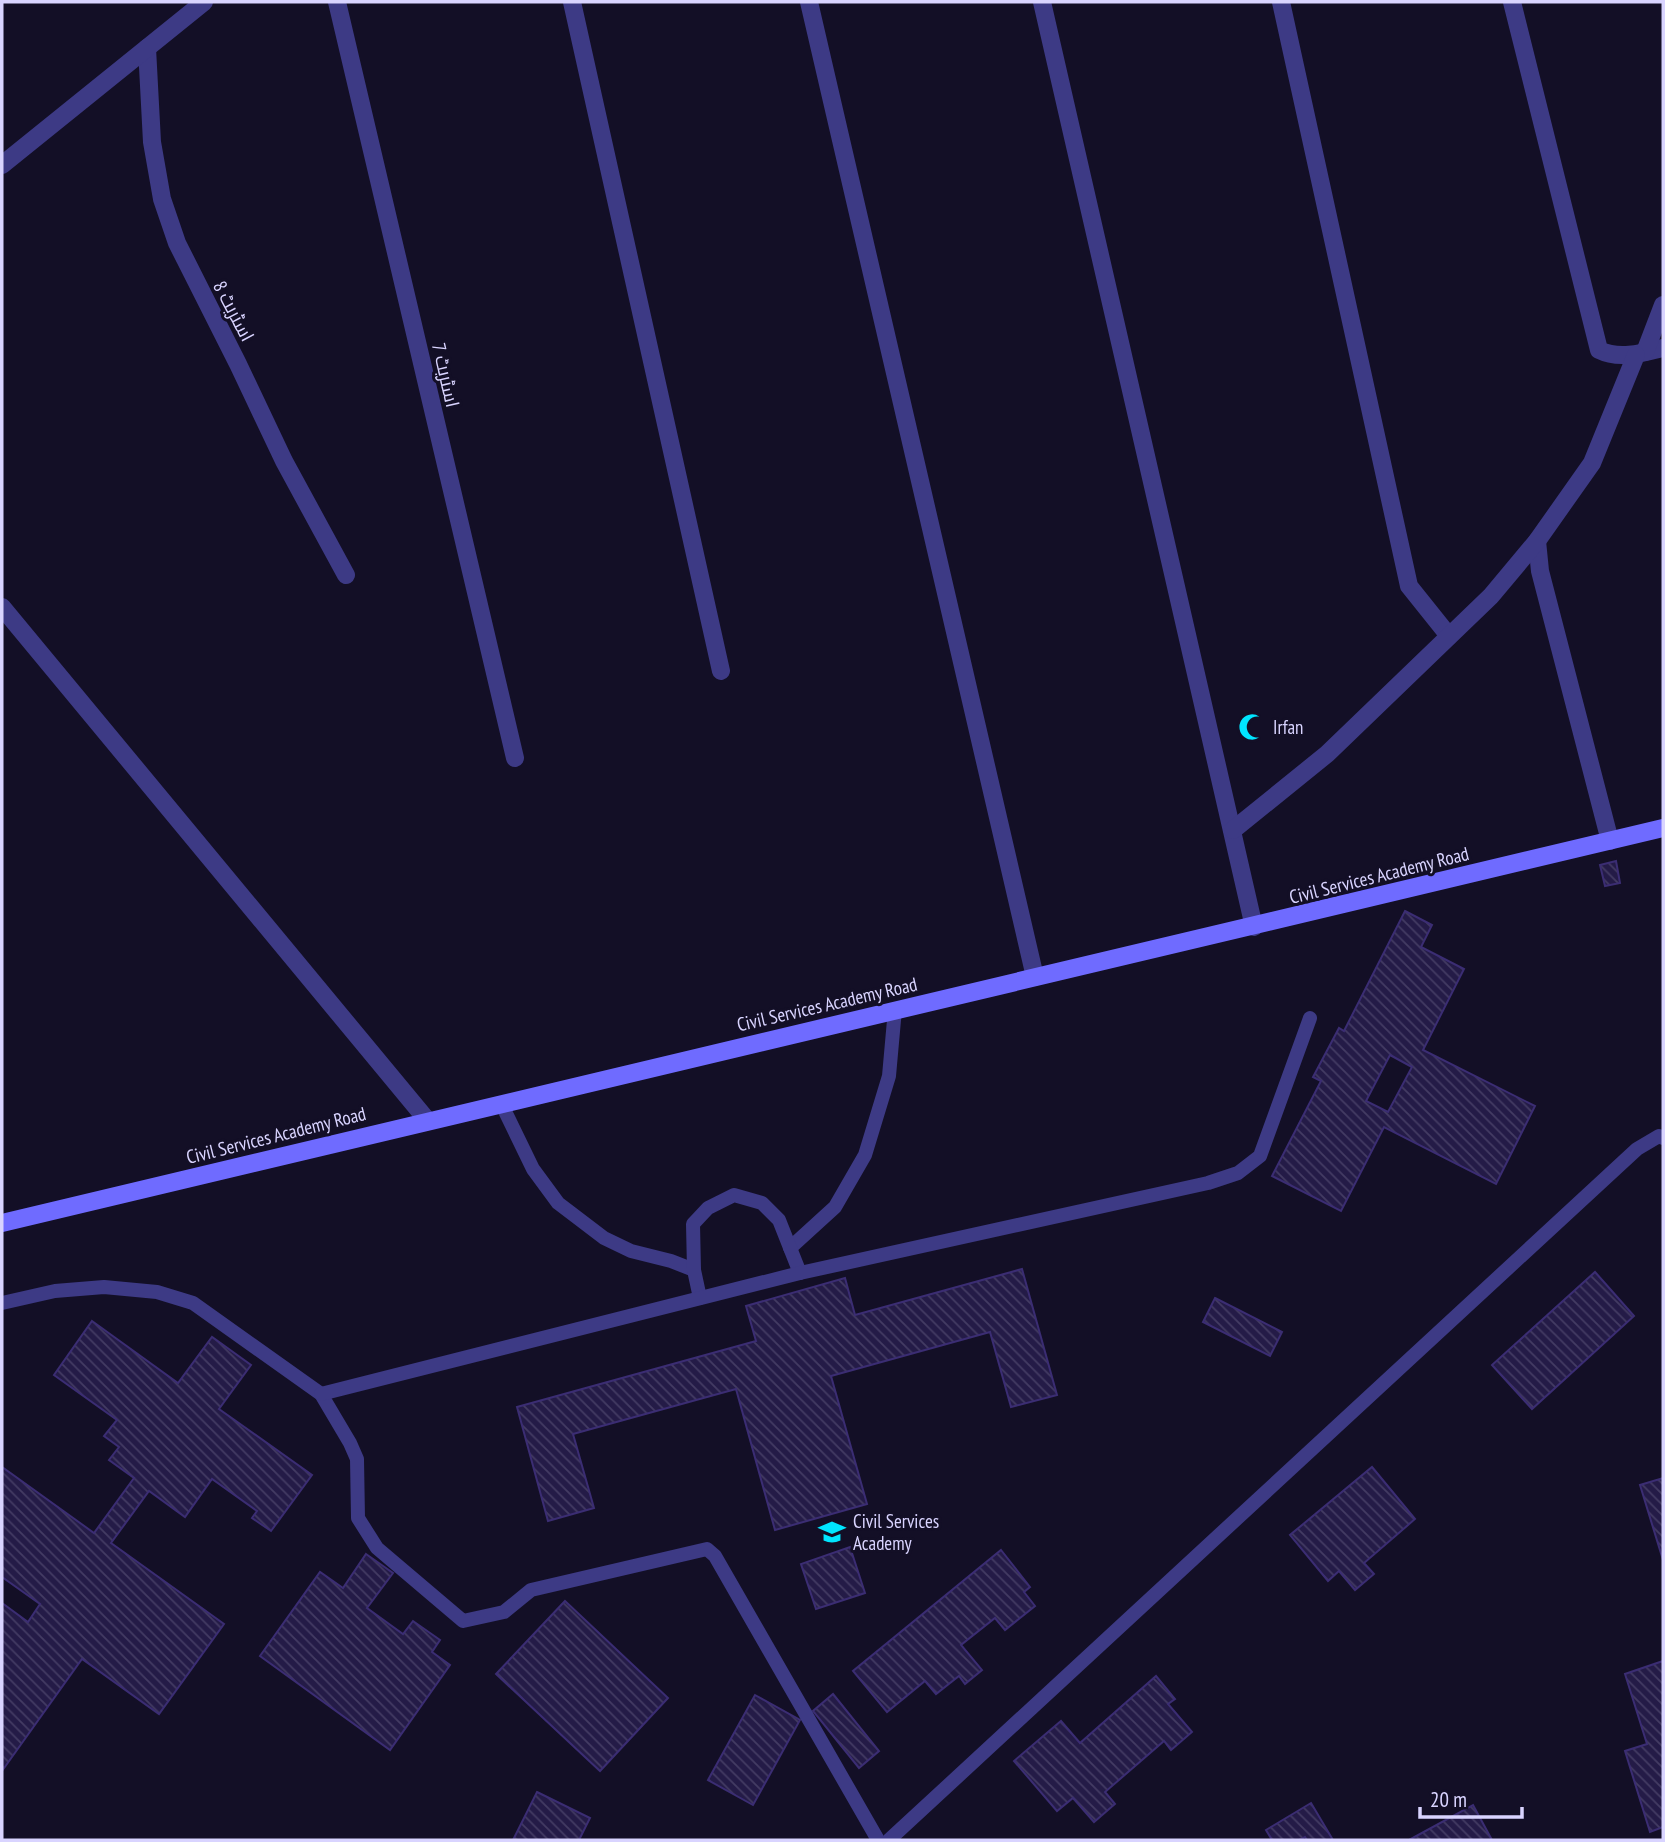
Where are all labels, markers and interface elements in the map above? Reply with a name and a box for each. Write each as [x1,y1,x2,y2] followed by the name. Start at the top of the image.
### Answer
[208,277,260,345] street label: اسٹریٹ 8
[427,340,465,410] street label: اسٹریٹ 7
[1237,712,1267,742] mosque icon: Irfan
[1273,715,1303,739] place label: Irfan
[1287,841,1471,909] street label: Civil Services Academy Road
[735,972,919,1036] street label: Civil Services Academy Road
[184,1101,368,1169] street label: Civil Services Academy Road
[853,1509,939,1555] place label: Civil Services Academy
[817,1517,847,1547] school or university icon: Civil Services Academy
[1420,1776,1522,1820] scale bar
[1430,1786,1467,1813] text: 20 m

